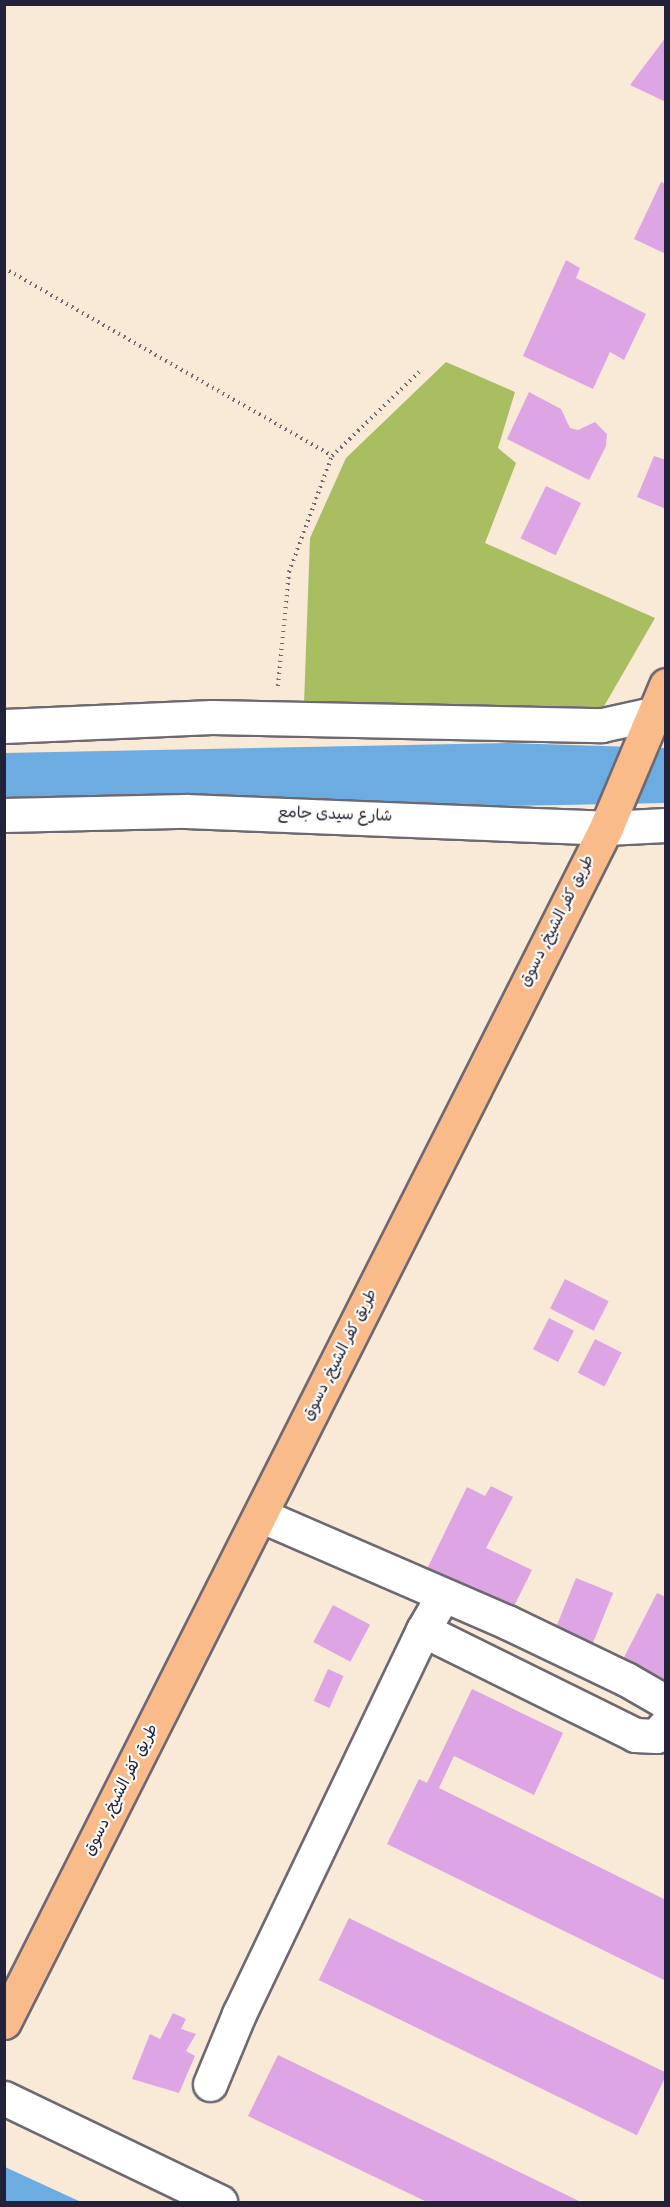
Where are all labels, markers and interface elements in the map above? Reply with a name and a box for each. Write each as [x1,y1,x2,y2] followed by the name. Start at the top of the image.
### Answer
[278,805,392,829] street label: شارع سيدى جامع
[517,853,601,991] street label: طريق كفر الشيخ, دسوق
[300,1287,384,1425] street label: طريق كفر الشيخ, دسوق
[81,1722,165,1860] street label: طريق كفر الشيخ, دسوق

